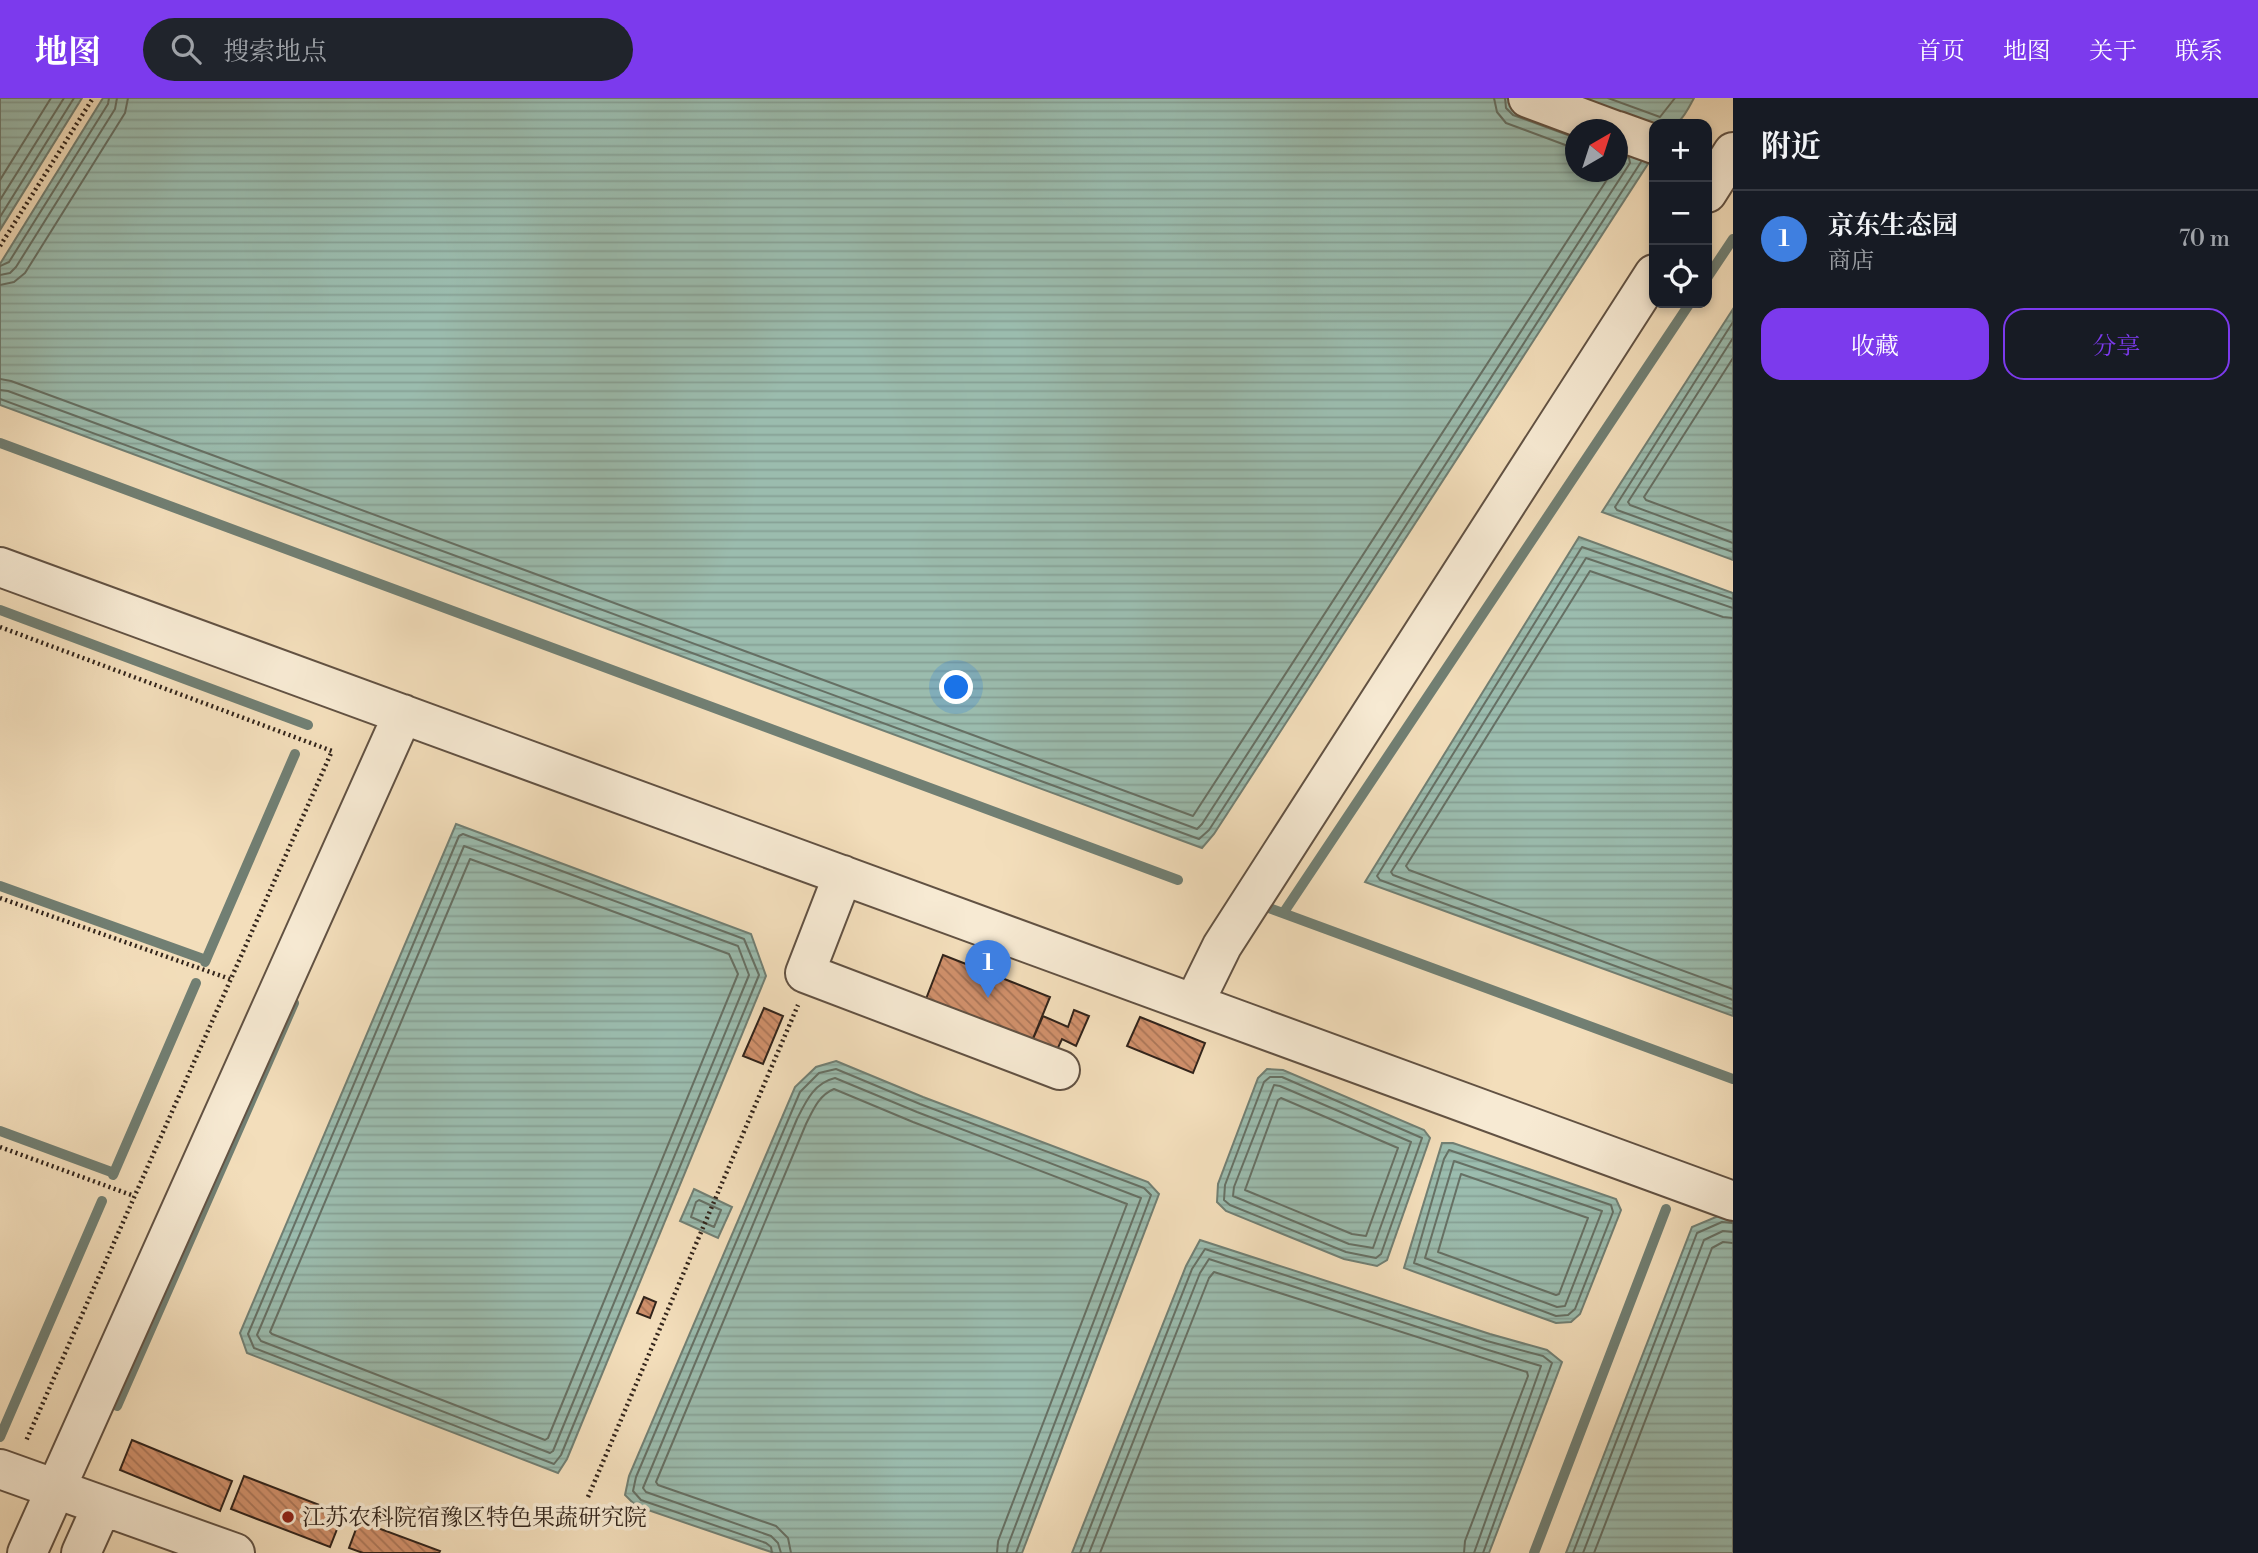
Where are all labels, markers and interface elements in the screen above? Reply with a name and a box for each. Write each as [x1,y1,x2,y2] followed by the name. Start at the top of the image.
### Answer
[143,18,633,81] search box
[167,30,205,68] icon: search
[35,33,101,74] text: 地图
[223,36,327,68] text: 搜索地点
[1917,37,1965,67] text: 首页
[2003,37,2051,67] text: 地图
[2089,37,2137,67] text: 关于
[2175,37,2223,67] text: 联系
[1565,119,1628,182] north arrow
[1649,119,1712,308] map controls
[1649,119,1712,182] button: +
[1761,128,1821,166] text: 附近
[1649,182,1712,245] button: −
[1828,210,1958,242] text: 京东生态园
[1778,225,1790,253] text: 1
[2179,225,2230,253] text: 70 m
[1649,245,1712,308] button: locate
[1828,247,1874,275] text: 商店
[1761,308,1989,380] button: 收藏
[2003,308,2230,380] button: 分享
[939,670,973,704] your location
[965,940,1011,998] pin: 1
[302,1504,647,1532] place label: 江苏农科院宿豫区特色果蔬研究院
[280,1509,296,1525] marker: 江苏农科院宿豫区特色果蔬研究院

